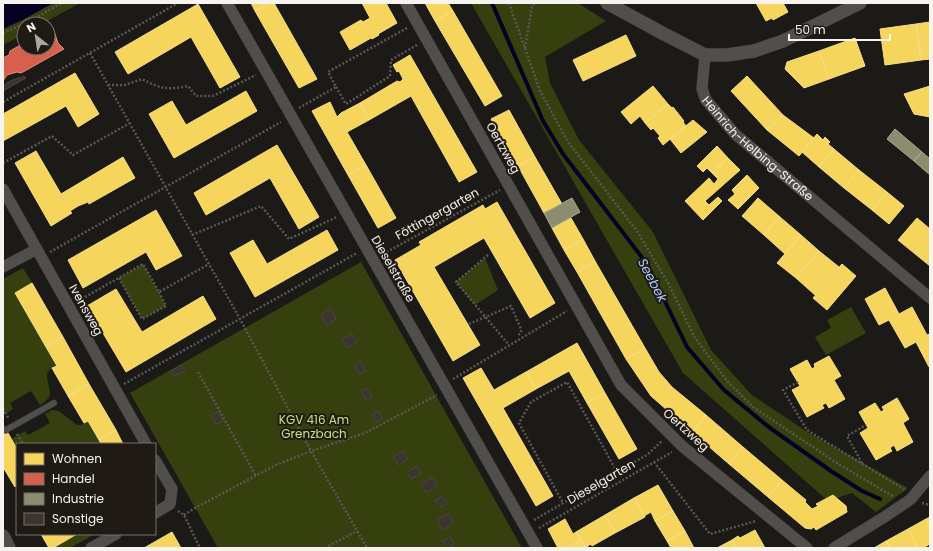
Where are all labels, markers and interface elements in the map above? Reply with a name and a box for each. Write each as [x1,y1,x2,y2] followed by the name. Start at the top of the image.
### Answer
[16,16,56,56] north arrow
[789,16,890,42] scale bar
[23,18,39,36] text: N
[795,21,826,38] text: 50 m
[698,92,817,205] street label: Heinrich-Helbing-Straße
[482,119,525,177] street label: Oertzweg
[392,184,482,244] street label: Föttingergarten
[367,232,419,305] street label: Dieselstraße
[633,255,673,307] water label: Seebek
[65,281,108,339] street label: Ivensweg
[660,404,713,455] street label: Oertzweg
[279,411,349,442] park label: KGV 416 Am Grenzbach
[16,443,156,535] legend
[52,450,102,467] text: Wohnen
[564,455,638,508] street label: Dieselgarten
[52,470,95,487] text: Handel
[52,490,104,507] text: Industrie
[52,510,104,527] text: Sonstige

